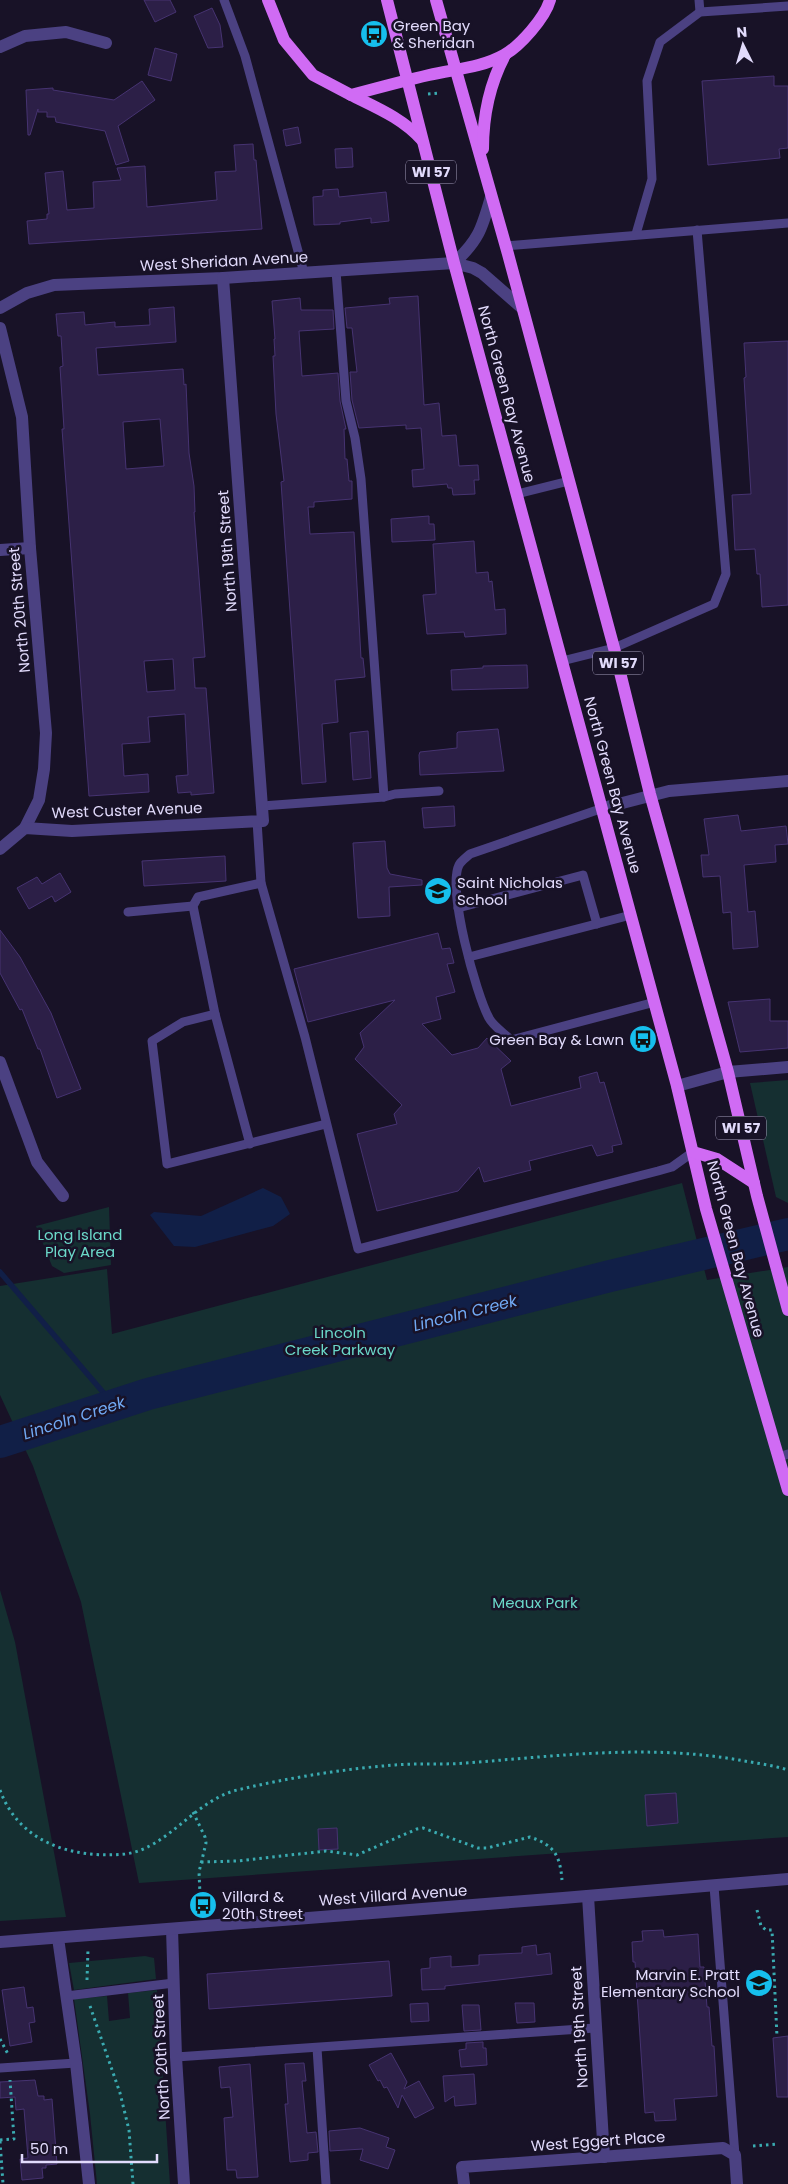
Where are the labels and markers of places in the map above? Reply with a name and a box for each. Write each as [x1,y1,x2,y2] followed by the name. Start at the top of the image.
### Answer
[393,15,475,53] place label: Green Bay & Sheridan
[359,19,389,49] bus stop icon: Green Bay & Sheridan
[457,872,563,910] place label: Saint Nicholas School
[423,876,453,906] school or university icon: Saint Nicholas School
[628,1024,658,1054] bus stop icon: Green Bay & Lawn
[489,1029,624,1050] place label: Green Bay & Lawn
[222,1886,303,1924] place label: Villard & 20th Street
[188,1890,218,1920] bus stop icon: Villard & 20th Street
[601,1964,740,2002] place label: Marvin E. Pratt Elementary School
[744,1968,774,1998] school or university icon: Marvin E. Pratt Elementary School

